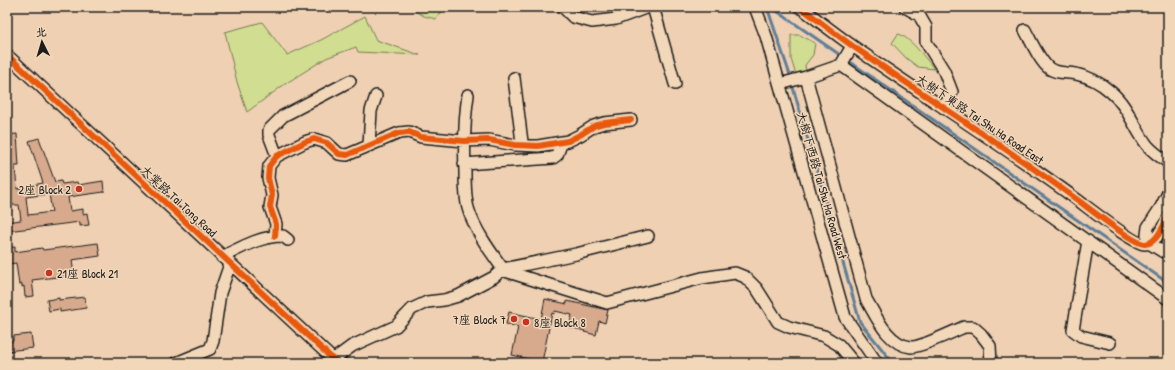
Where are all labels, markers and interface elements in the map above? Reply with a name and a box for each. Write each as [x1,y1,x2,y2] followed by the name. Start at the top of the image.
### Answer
[22,22,62,62] north arrow
[35,25,47,39] text: 北
[913,70,1048,169] street label: 大樹下東路 Tai Shu Ha Road East
[793,109,852,262] street label: 大樹下西路 Tai Shu Ha Road West
[137,161,221,241] street label: 大棠路 Tai Tong Road
[18,181,71,198] place label: 2座 Block 2
[74,184,84,194] marker: 2座 Block 2
[57,265,118,282] place label: 21座 Block 21
[44,268,54,278] marker: 21座 Block 21
[453,311,506,328] place label: 7座 Block 7
[509,314,519,324] marker: 7座 Block 7
[534,314,586,331] place label: 8座 Block 8
[521,317,531,327] marker: 8座 Block 8

